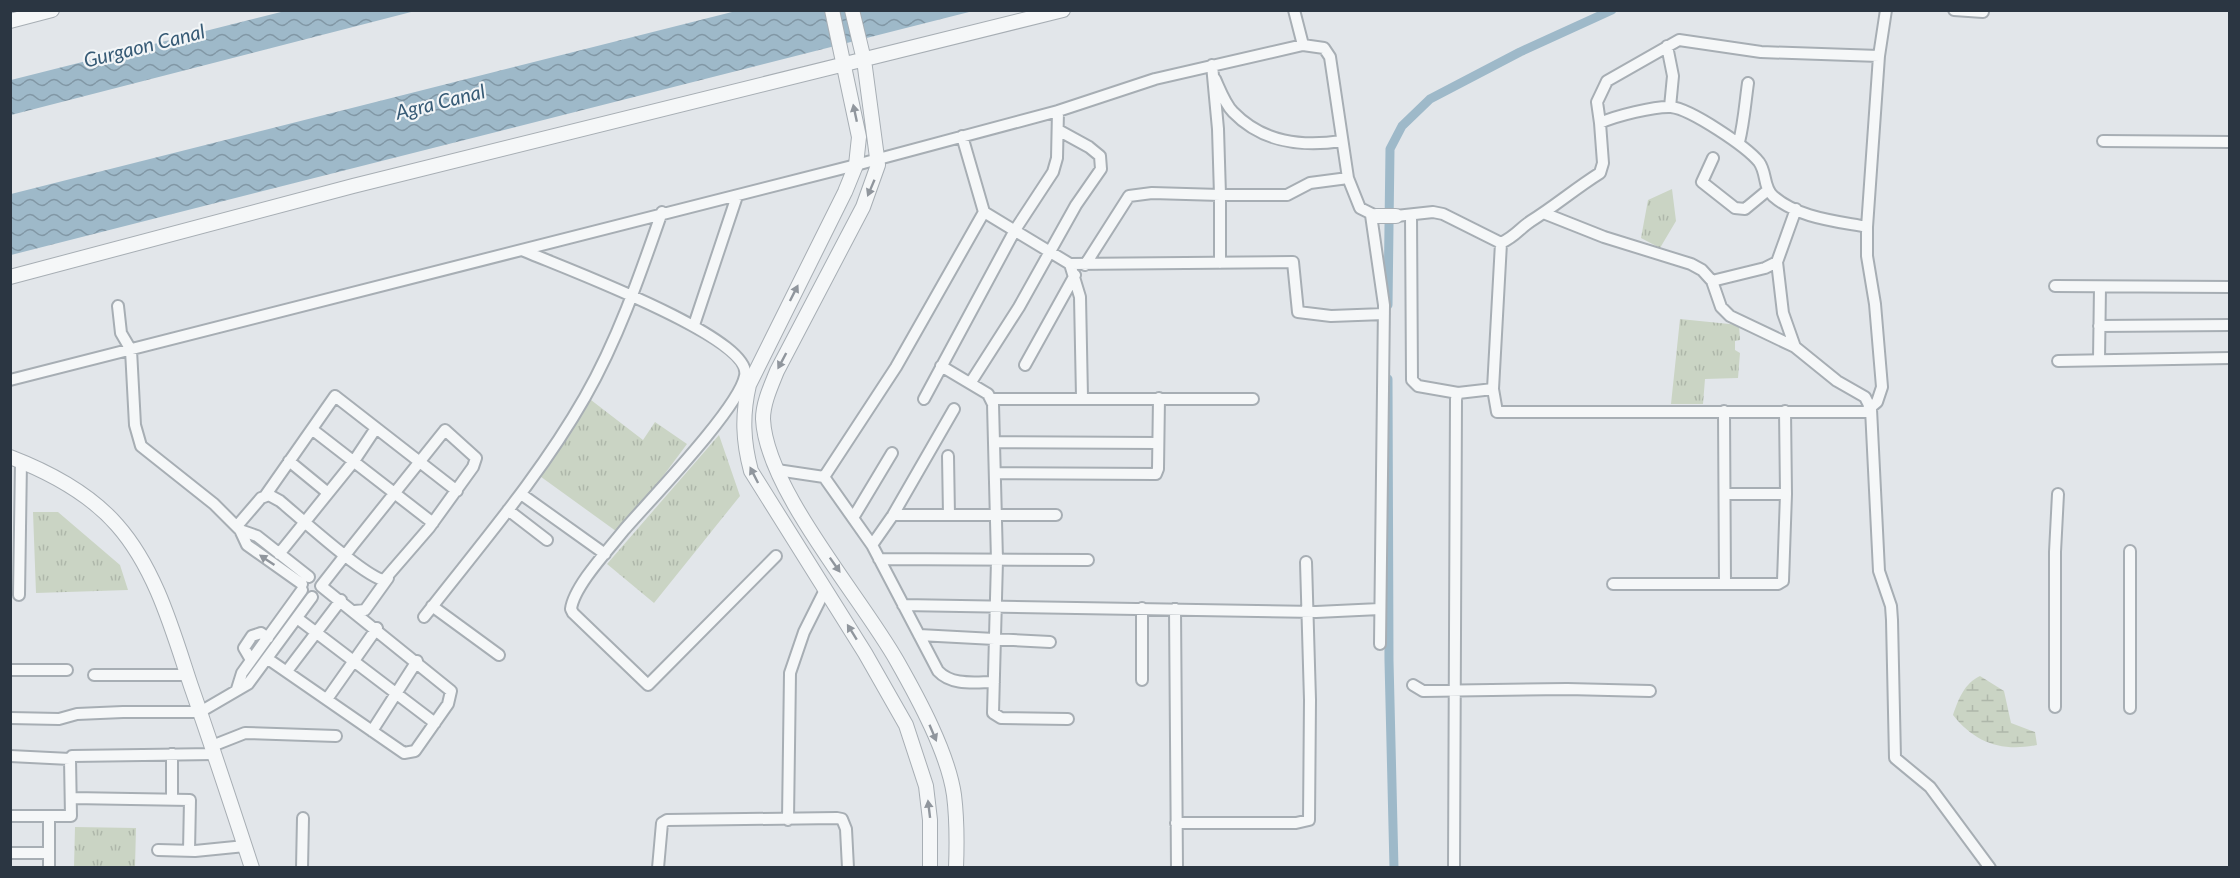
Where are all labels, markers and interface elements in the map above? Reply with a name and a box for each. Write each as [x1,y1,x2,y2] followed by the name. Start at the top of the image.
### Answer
[81,18,207,72] water label: Gurgaon Canal
[392,78,488,124] water label: Agra Canal
[849,104,859,122] one-way arrow
[866,179,876,197] one-way arrow
[789,284,799,301] one-way arrow
[777,353,787,370] one-way arrow
[750,466,759,483] one-way arrow
[259,555,275,566] one-way arrow
[829,557,841,573] one-way arrow
[846,624,857,640] one-way arrow
[928,725,938,743] one-way arrow
[924,800,934,819] one-way arrow

